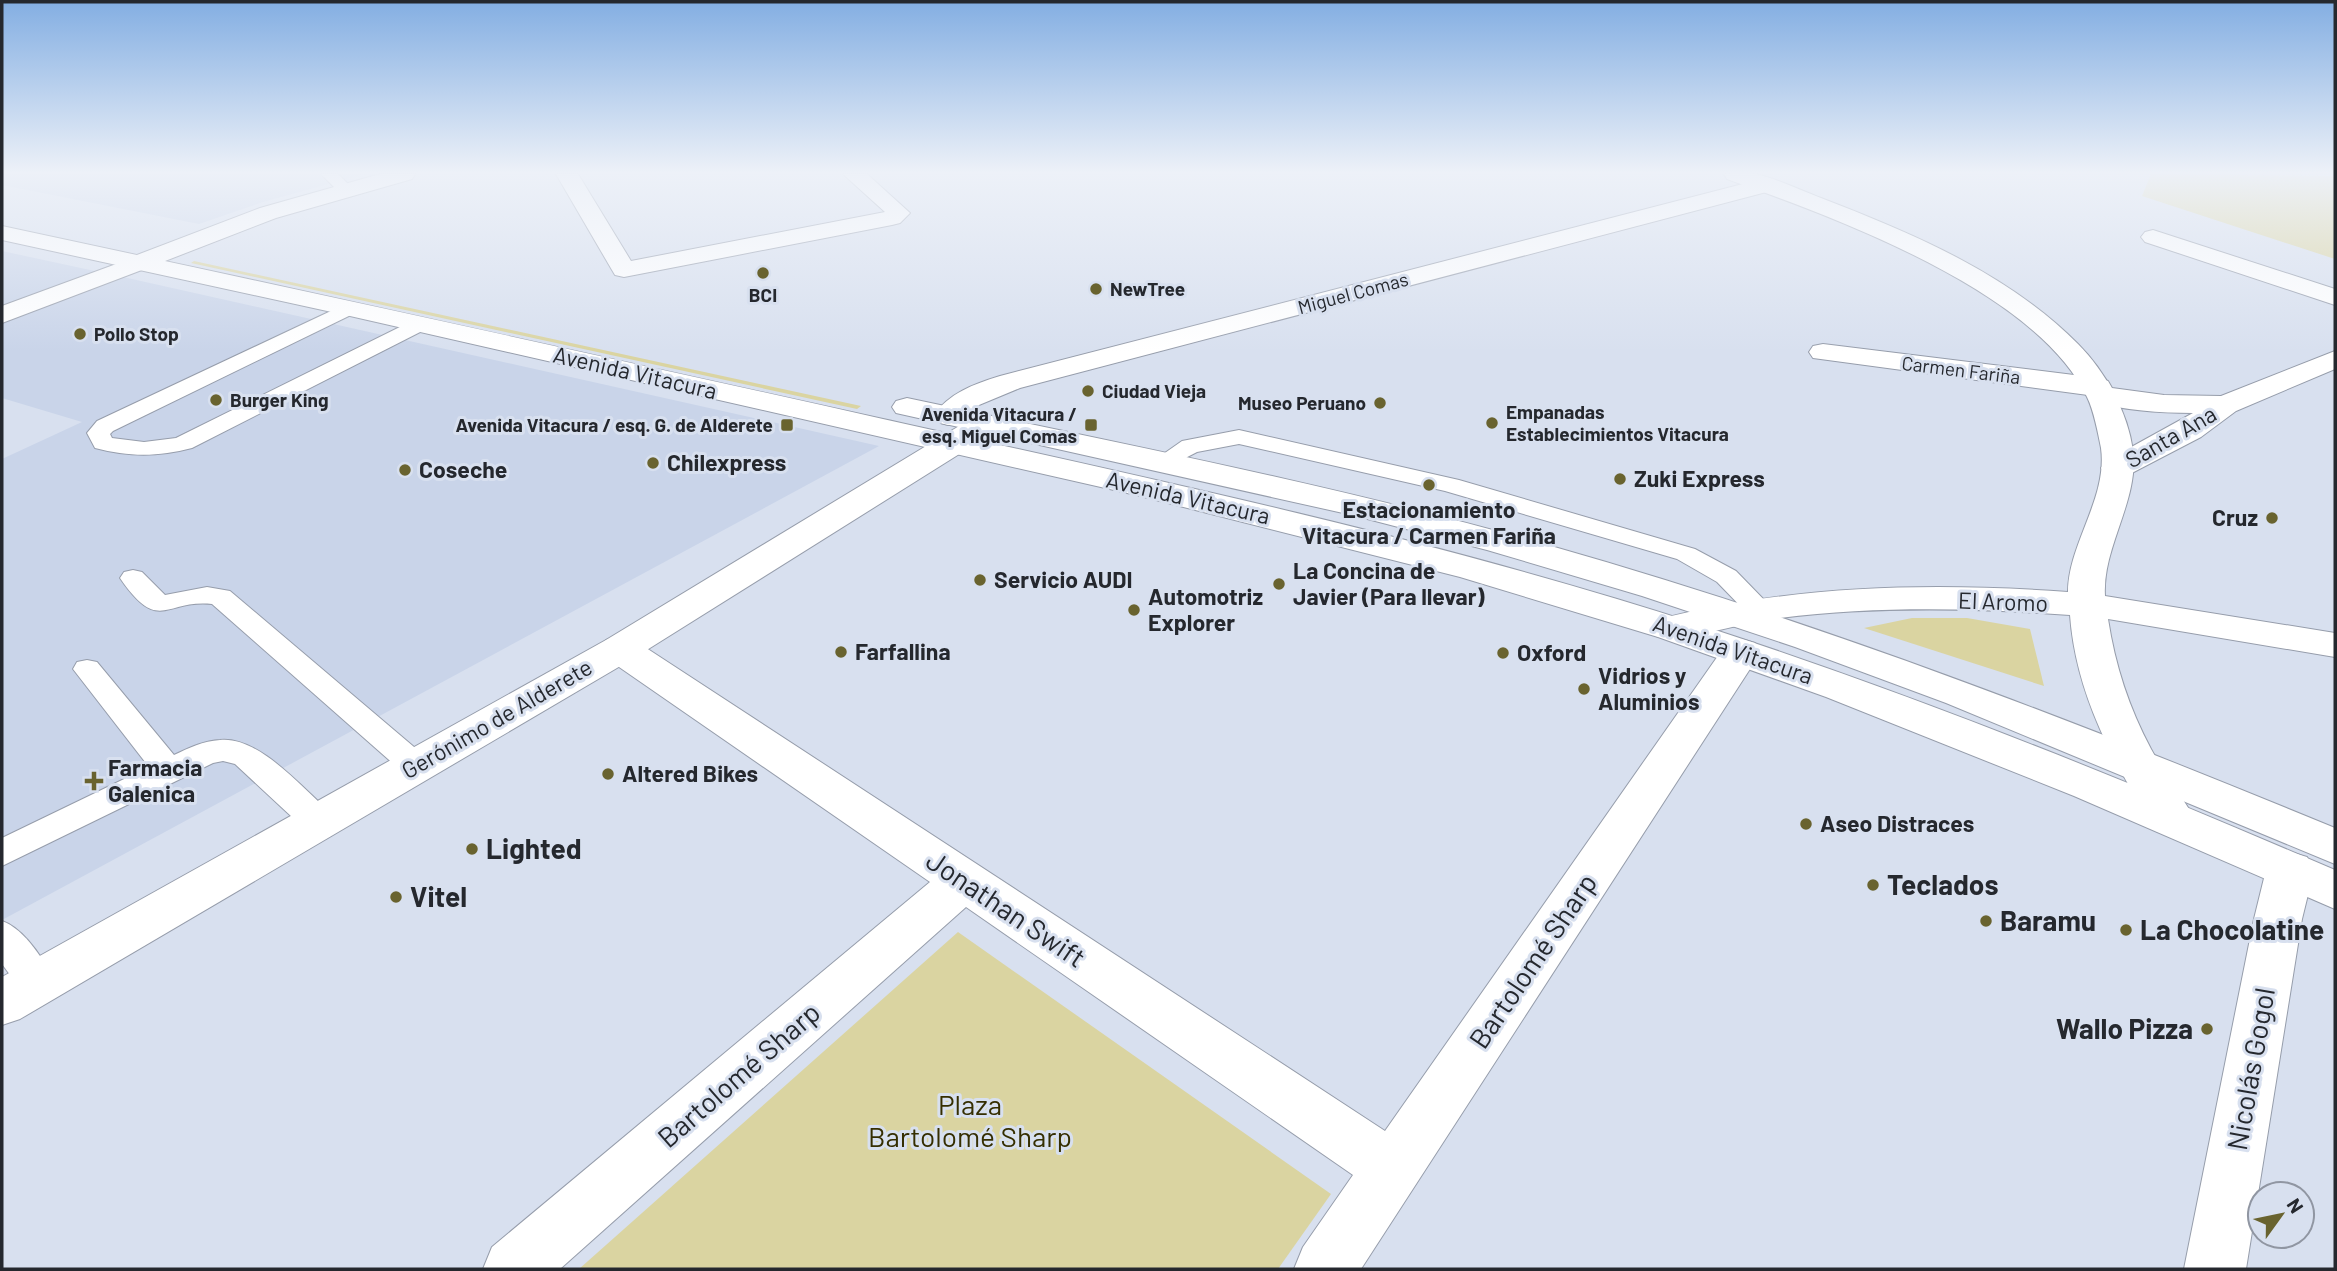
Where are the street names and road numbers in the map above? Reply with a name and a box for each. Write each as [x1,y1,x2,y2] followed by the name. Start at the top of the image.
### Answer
[1295,267,1411,318] street label: Miguel Comas
[551,340,720,404] street label: Avenida Vitacura
[1900,351,2022,388] street label: Carmen Fariña
[2120,399,2221,473] street label: Santa Ana
[1104,465,1273,529] street label: Avenida Vitacura
[1958,585,2048,617] street label: El Aromo
[1650,609,1817,690] street label: Avenida Vitacura
[396,652,597,784] street label: Gerónimo de Alderete
[920,842,1093,974] street label: Jonathan Swift
[1461,866,1603,1054] street label: Bartolomé Sharp
[2219,985,2281,1153] street label: Nicolás Gogol
[650,995,826,1154] street label: Bartolomé Sharp

